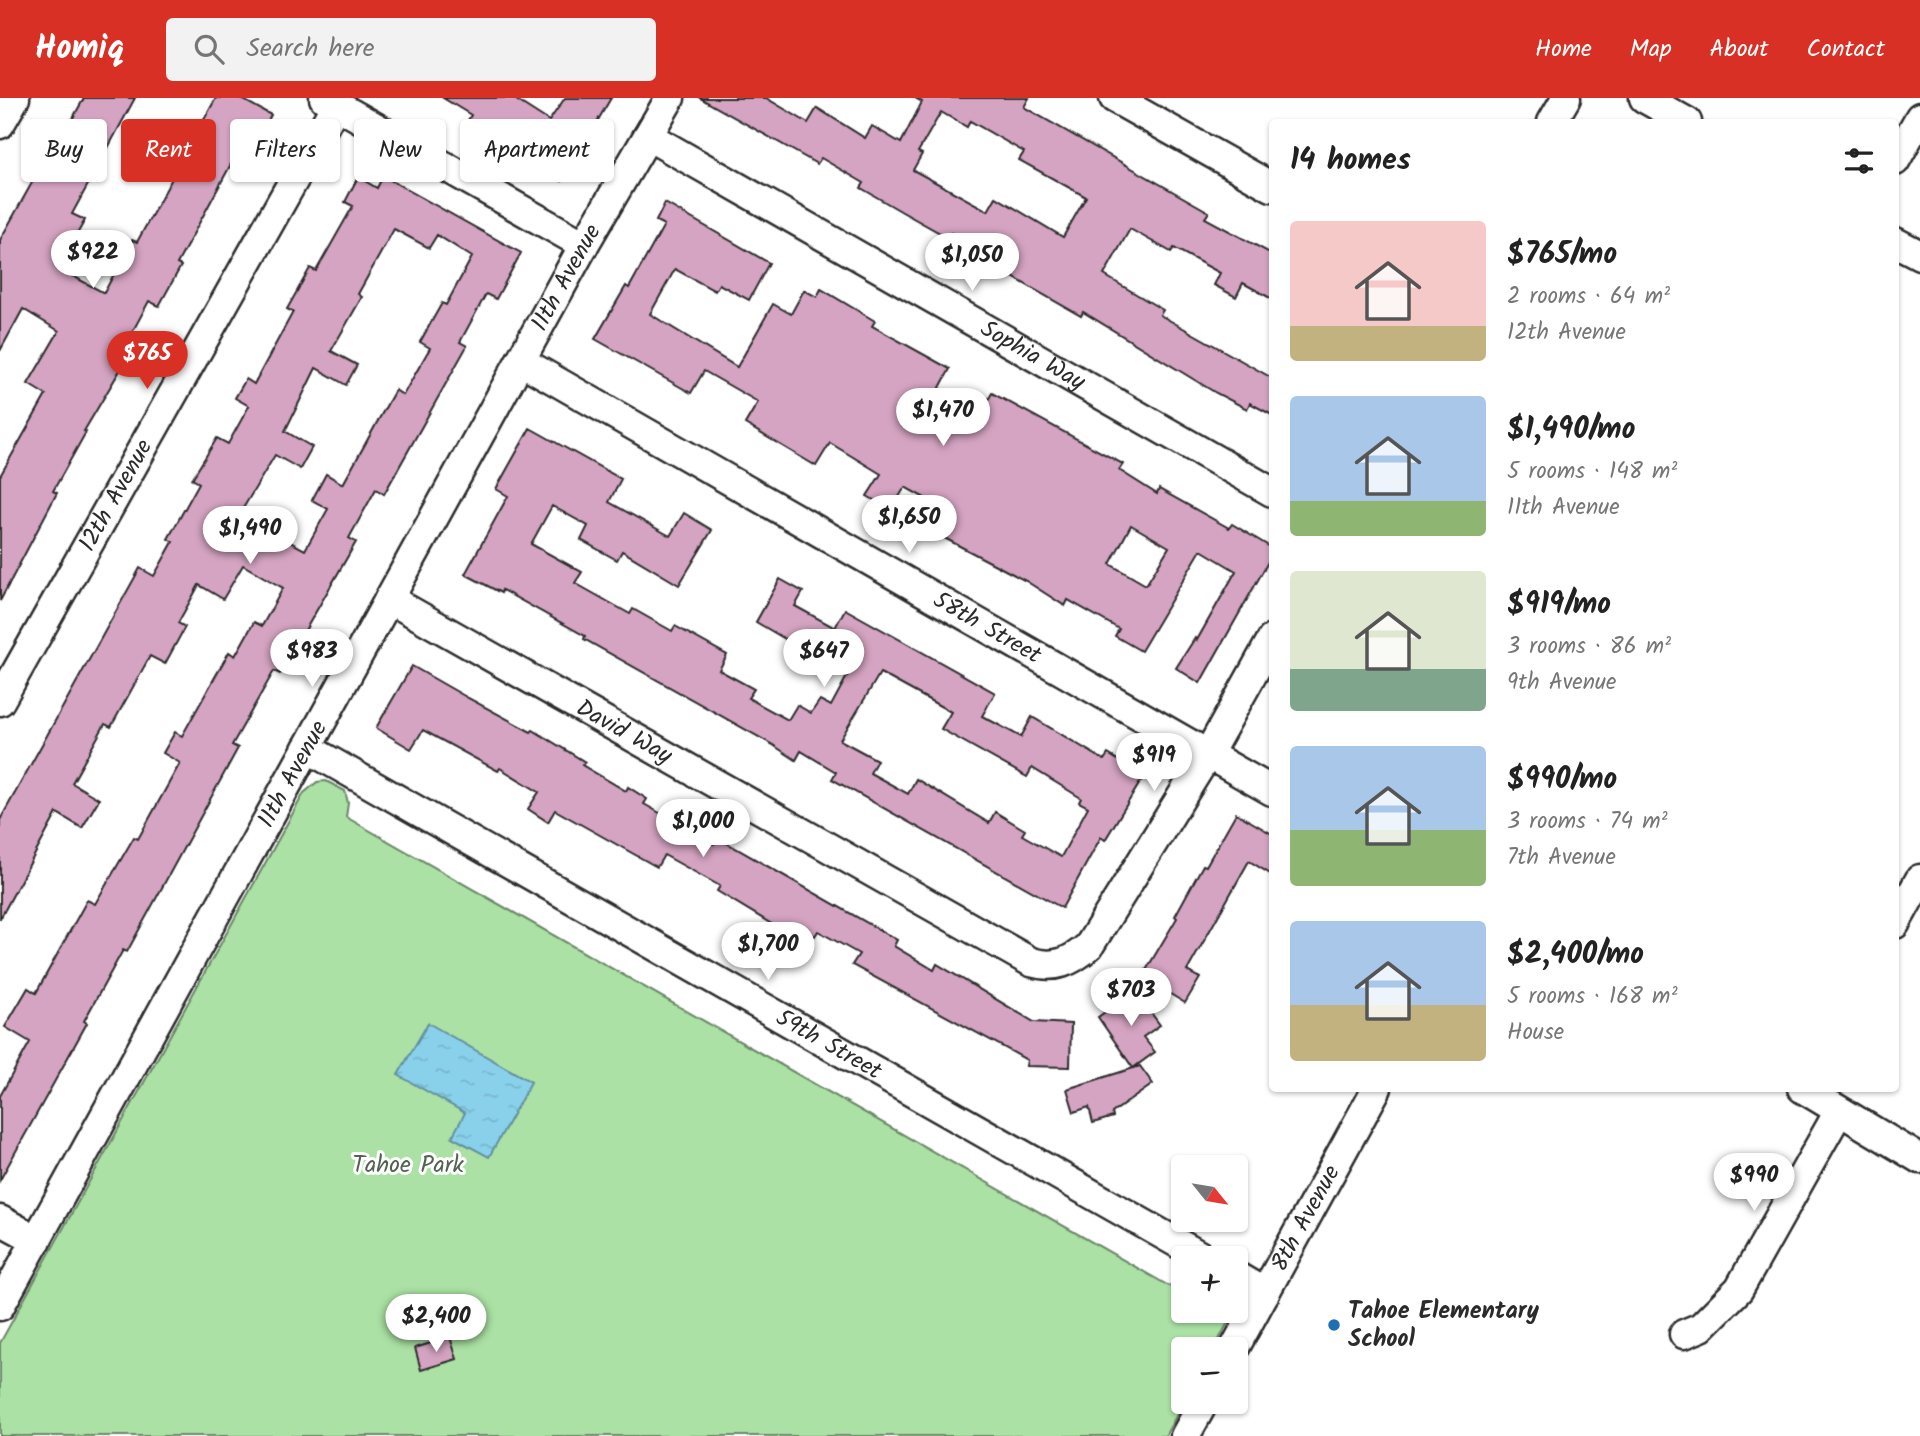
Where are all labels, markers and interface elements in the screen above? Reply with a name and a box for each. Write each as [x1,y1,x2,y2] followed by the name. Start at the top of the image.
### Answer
[166,18,656,81] search box
[35,23,124,76] text: Homiq
[246,28,374,70] text: Search here
[190,30,228,68] icon: search
[1535,30,1592,69] text: Home
[1630,30,1672,69] text: Map
[1710,30,1768,69] text: About
[1806,30,1885,69] text: Contact
[21,119,107,182] chip: Buy
[121,119,216,182] chip: Rent
[230,119,340,182] chip: Filters
[354,119,446,182] chip: New
[460,119,614,182] chip: Apartment
[1290,137,1411,185] text: 14 homes
[1840,142,1878,180] icon: filters
[521,216,612,338] street label: 11th Avenue
[52,230,134,290] pin: $922
[1507,231,1617,279] text: $765/mo
[915,234,1029,293] pin: $1,050
[67,235,119,271] text: $922
[941,238,1003,274] text: $1,050
[1346,249,1430,333] icon: home
[1507,279,1670,315] text: 2 rooms · 64 m²
[973,310,1093,402] street label: Sophia Way
[1507,315,1626,351] text: 12th Avenue
[106,331,188,391] pin: $765
[123,336,171,372] text: $765
[886,388,1000,448] pin: $1,470
[912,393,974,429] text: $1,470
[1507,406,1635,454] text: $1,490/mo
[1346,424,1430,508] icon: home
[68,432,163,559] street label: 12th Avenue
[1507,454,1677,490] text: 5 rooms · 148 m²
[1507,490,1620,526] text: 11th Avenue
[852,496,966,555] pin: $1,650
[878,500,940,536] text: $1,650
[193,506,307,566] pin: $1,490
[219,511,281,547] text: $1,490
[925,581,1049,675] street label: 58th Street
[1507,581,1611,629] text: $919/mo
[1346,599,1430,683] icon: home
[1507,629,1671,665] text: 3 rooms · 86 m²
[271,630,353,689] pin: $983
[783,630,865,689] pin: $647
[286,634,338,670] text: $983
[799,634,849,670] text: $647
[1507,665,1616,701] text: 9th Avenue
[569,689,680,775] street label: David Way
[247,713,338,835] street label: 11th Avenue
[1113,734,1195,793] pin: $919
[1132,738,1176,774] text: $919
[1507,756,1617,804] text: $990/mo
[1346,774,1430,858] icon: home
[646,800,760,859] pin: $1,000
[672,804,734,840] text: $1,000
[1507,804,1668,840] text: 3 rooms · 74 m²
[1507,840,1616,876] text: 7th Avenue
[711,922,825,982] pin: $1,700
[737,927,799,963] text: $1,700
[1507,931,1644,979] text: $2,400/mo
[1346,949,1430,1033] icon: home
[1090,968,1172,1028] pin: $703
[1107,973,1155,1009] text: $703
[1507,979,1678,1015] text: 5 rooms · 168 m²
[768,999,890,1091] street label: 59th Street
[1507,1015,1564,1051] text: House
[352,1146,465,1185] park label: Tahoe Park
[1713,1154,1795,1213] pin: $990
[1171,1155,1248,1232] north arrow
[1171,1155,1248,1414] map controls
[1260,1158,1351,1279] street label: 8th Avenue
[1730,1158,1778,1194] text: $990
[1171,1246,1248,1323] button: +
[1348,1292,1539,1359] place label: Tahoe Elementary School
[379,1294,493,1354] pin: $2,400
[401,1299,471,1335] text: $2,400
[1326,1317,1342,1333] marker: Tahoe Elementary School
[1171,1337,1248,1414] button: −

